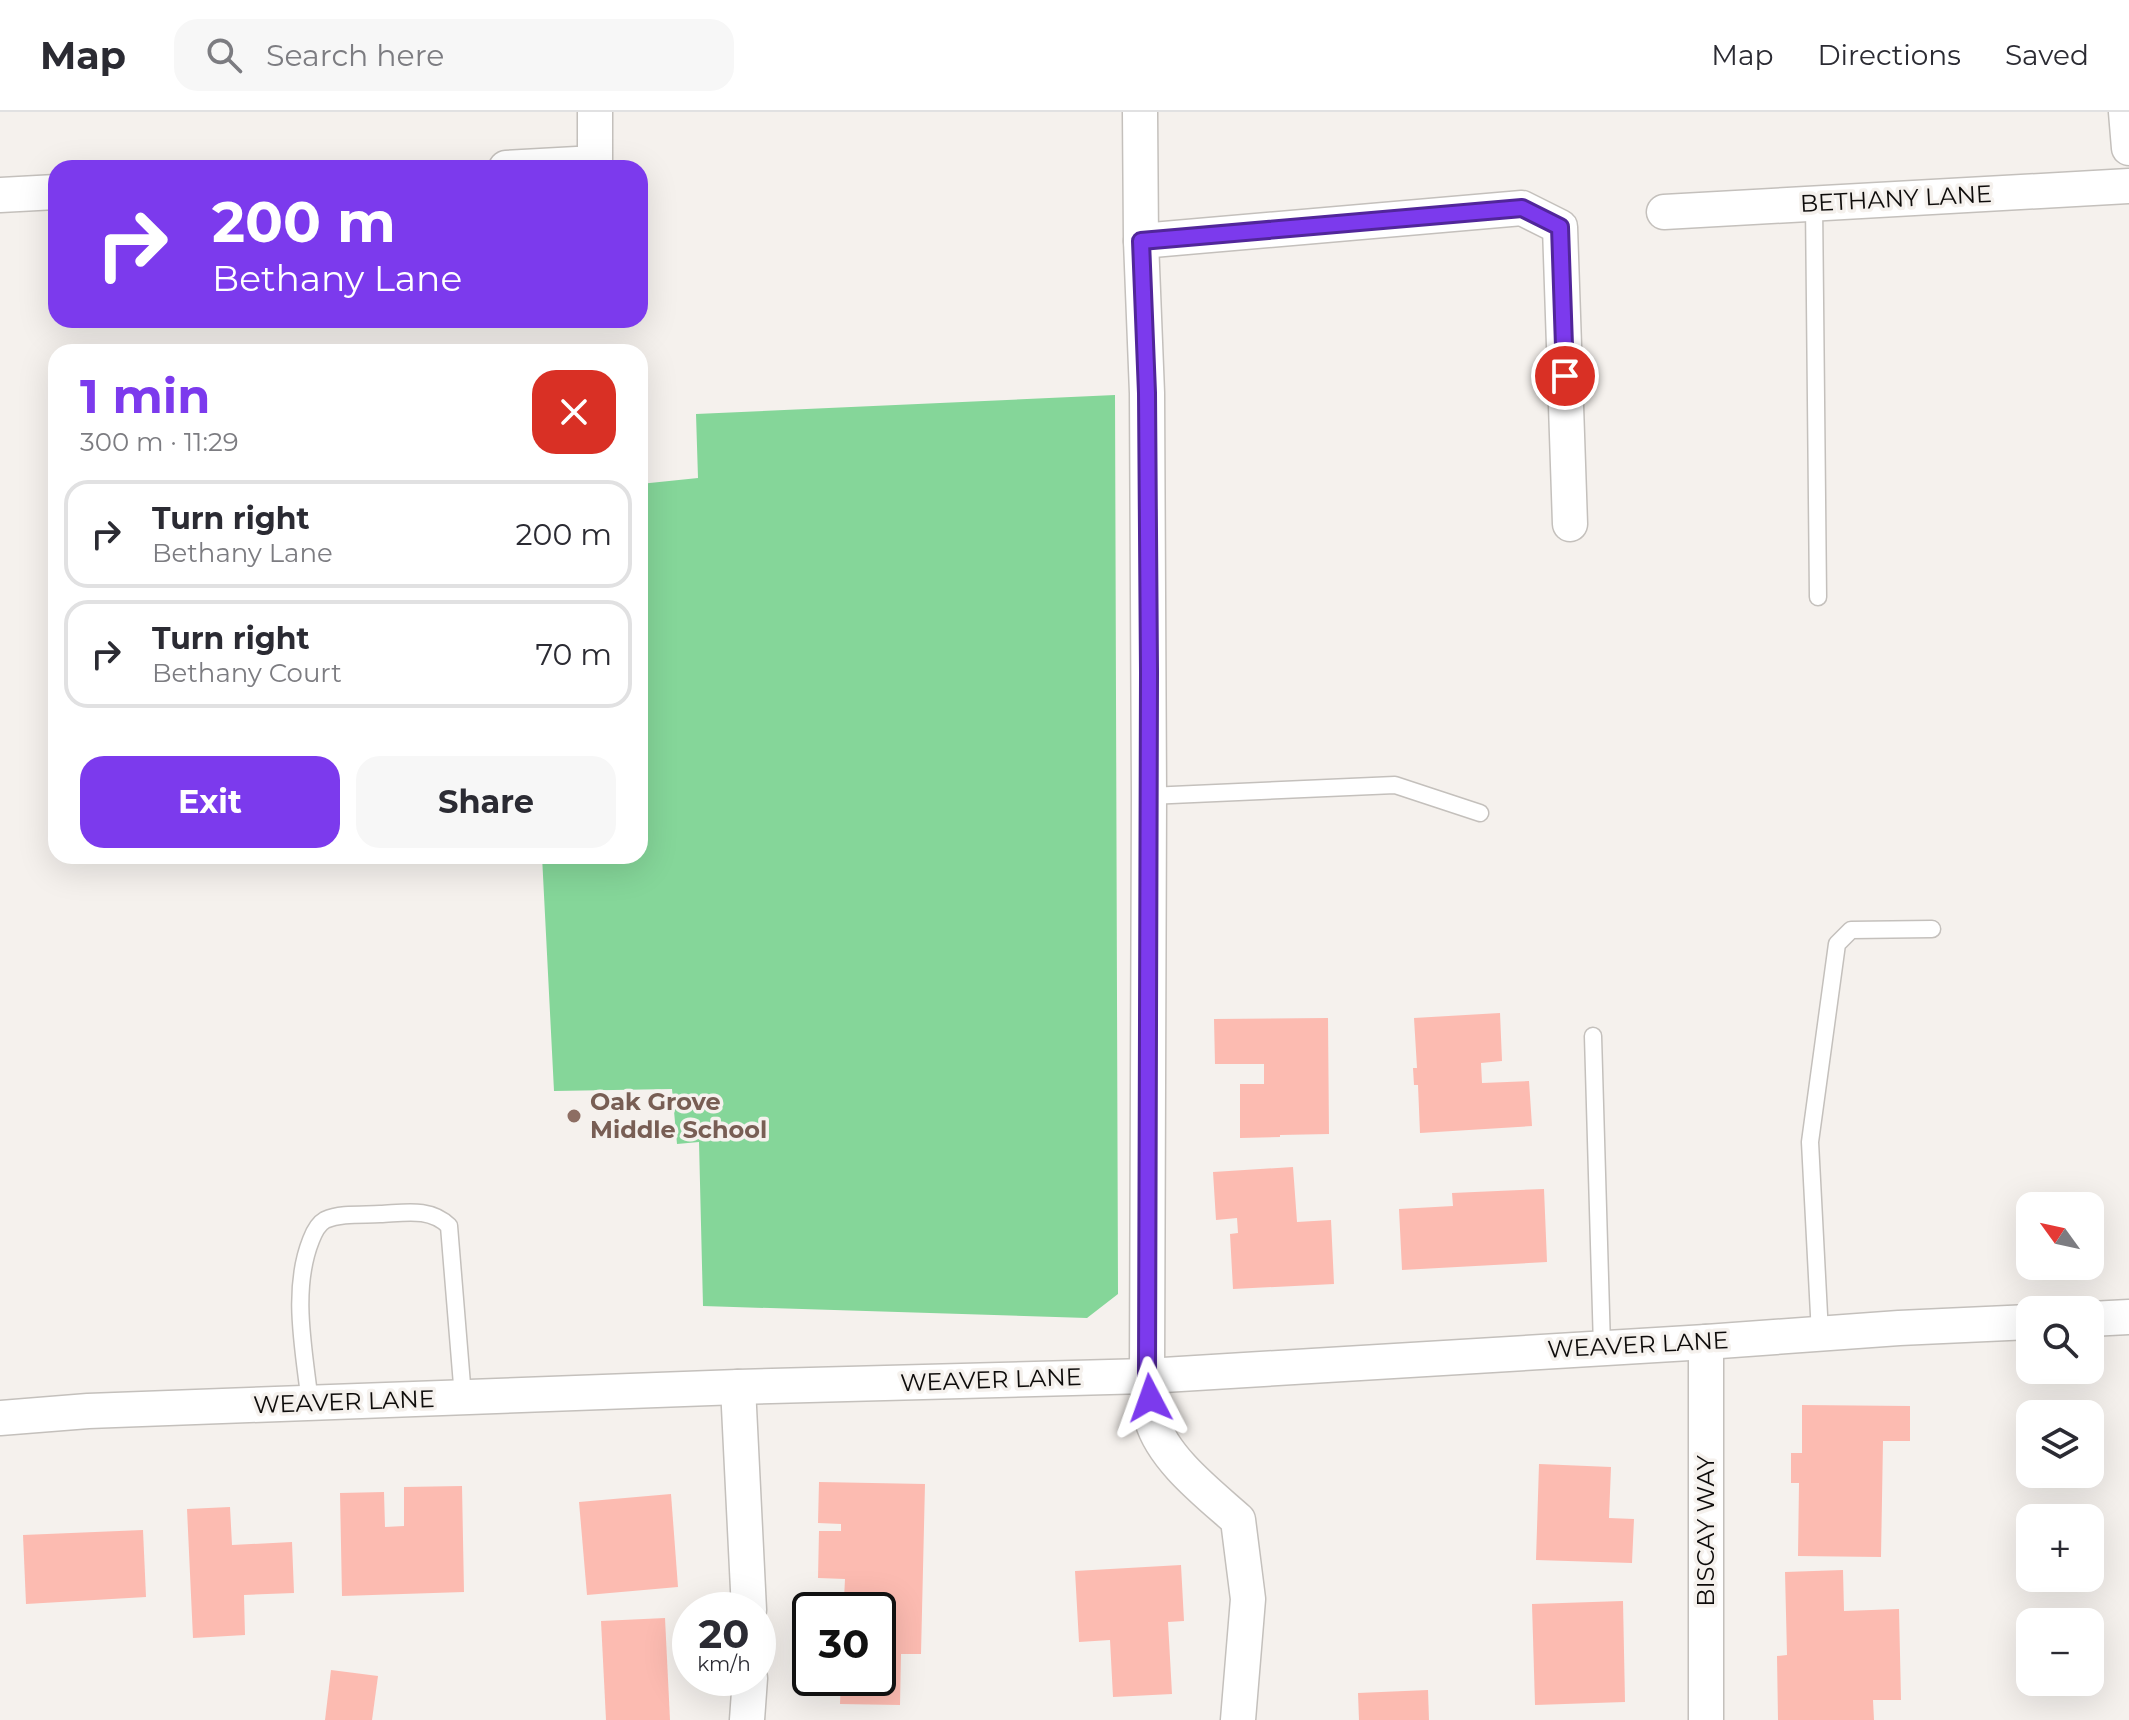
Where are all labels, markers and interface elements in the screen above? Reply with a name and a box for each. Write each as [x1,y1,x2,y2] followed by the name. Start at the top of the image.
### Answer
[174,19,734,91] search box
[40,32,126,79] text: Map
[202,33,246,77] icon: search
[266,37,444,74] text: Search here
[1711,38,1773,72] text: Map
[1817,38,1961,72] text: Directions
[2005,38,2089,72] text: Saved
[1799,179,1993,218] street label: BETHANY LANE
[212,188,396,256] text: 200 m
[80,192,184,296] icon: right
[212,256,462,300] text: Bethany Lane
[1531,342,1599,410] pin
[1543,354,1587,398] icon: arrive
[80,367,210,425] text: 1 min
[532,370,616,454] button: close
[80,426,239,458] text: 300 m · 11:29
[152,500,309,537] text: Turn right
[84,512,128,556] icon: right
[516,516,612,553] text: 200 m
[152,537,333,569] text: Bethany Lane
[152,620,309,657] text: Turn right
[84,632,128,676] icon: right
[535,636,612,673] text: 70 m
[152,657,342,689] text: Bethany Court
[80,756,340,848] button: Exit
[356,756,616,848] button: Share
[590,1087,767,1144] place label: Oak Grove Middle School
[565,1107,583,1125] marker: Oak Grove Middle School
[2016,1192,2104,1280] north arrow
[2016,1192,2104,1696] map controls
[2016,1296,2104,1384] button: search
[1546,1325,1729,1364] street label: WEAVER LANE
[1108,1356,1192,1440] position arrow
[900,1362,1082,1397] street label: WEAVER LANE
[253,1384,435,1419] street label: WEAVER LANE
[2016,1400,2104,1488] button: layers
[1691,1455,1720,1607] street label: BISCAY WAY
[2016,1504,2104,1592] button: +
[792,1592,896,1696] speed limit sign: 30
[2016,1608,2104,1696] button: −
[699,1609,749,1658] text: 20
[697,1652,751,1676] text: km/h

